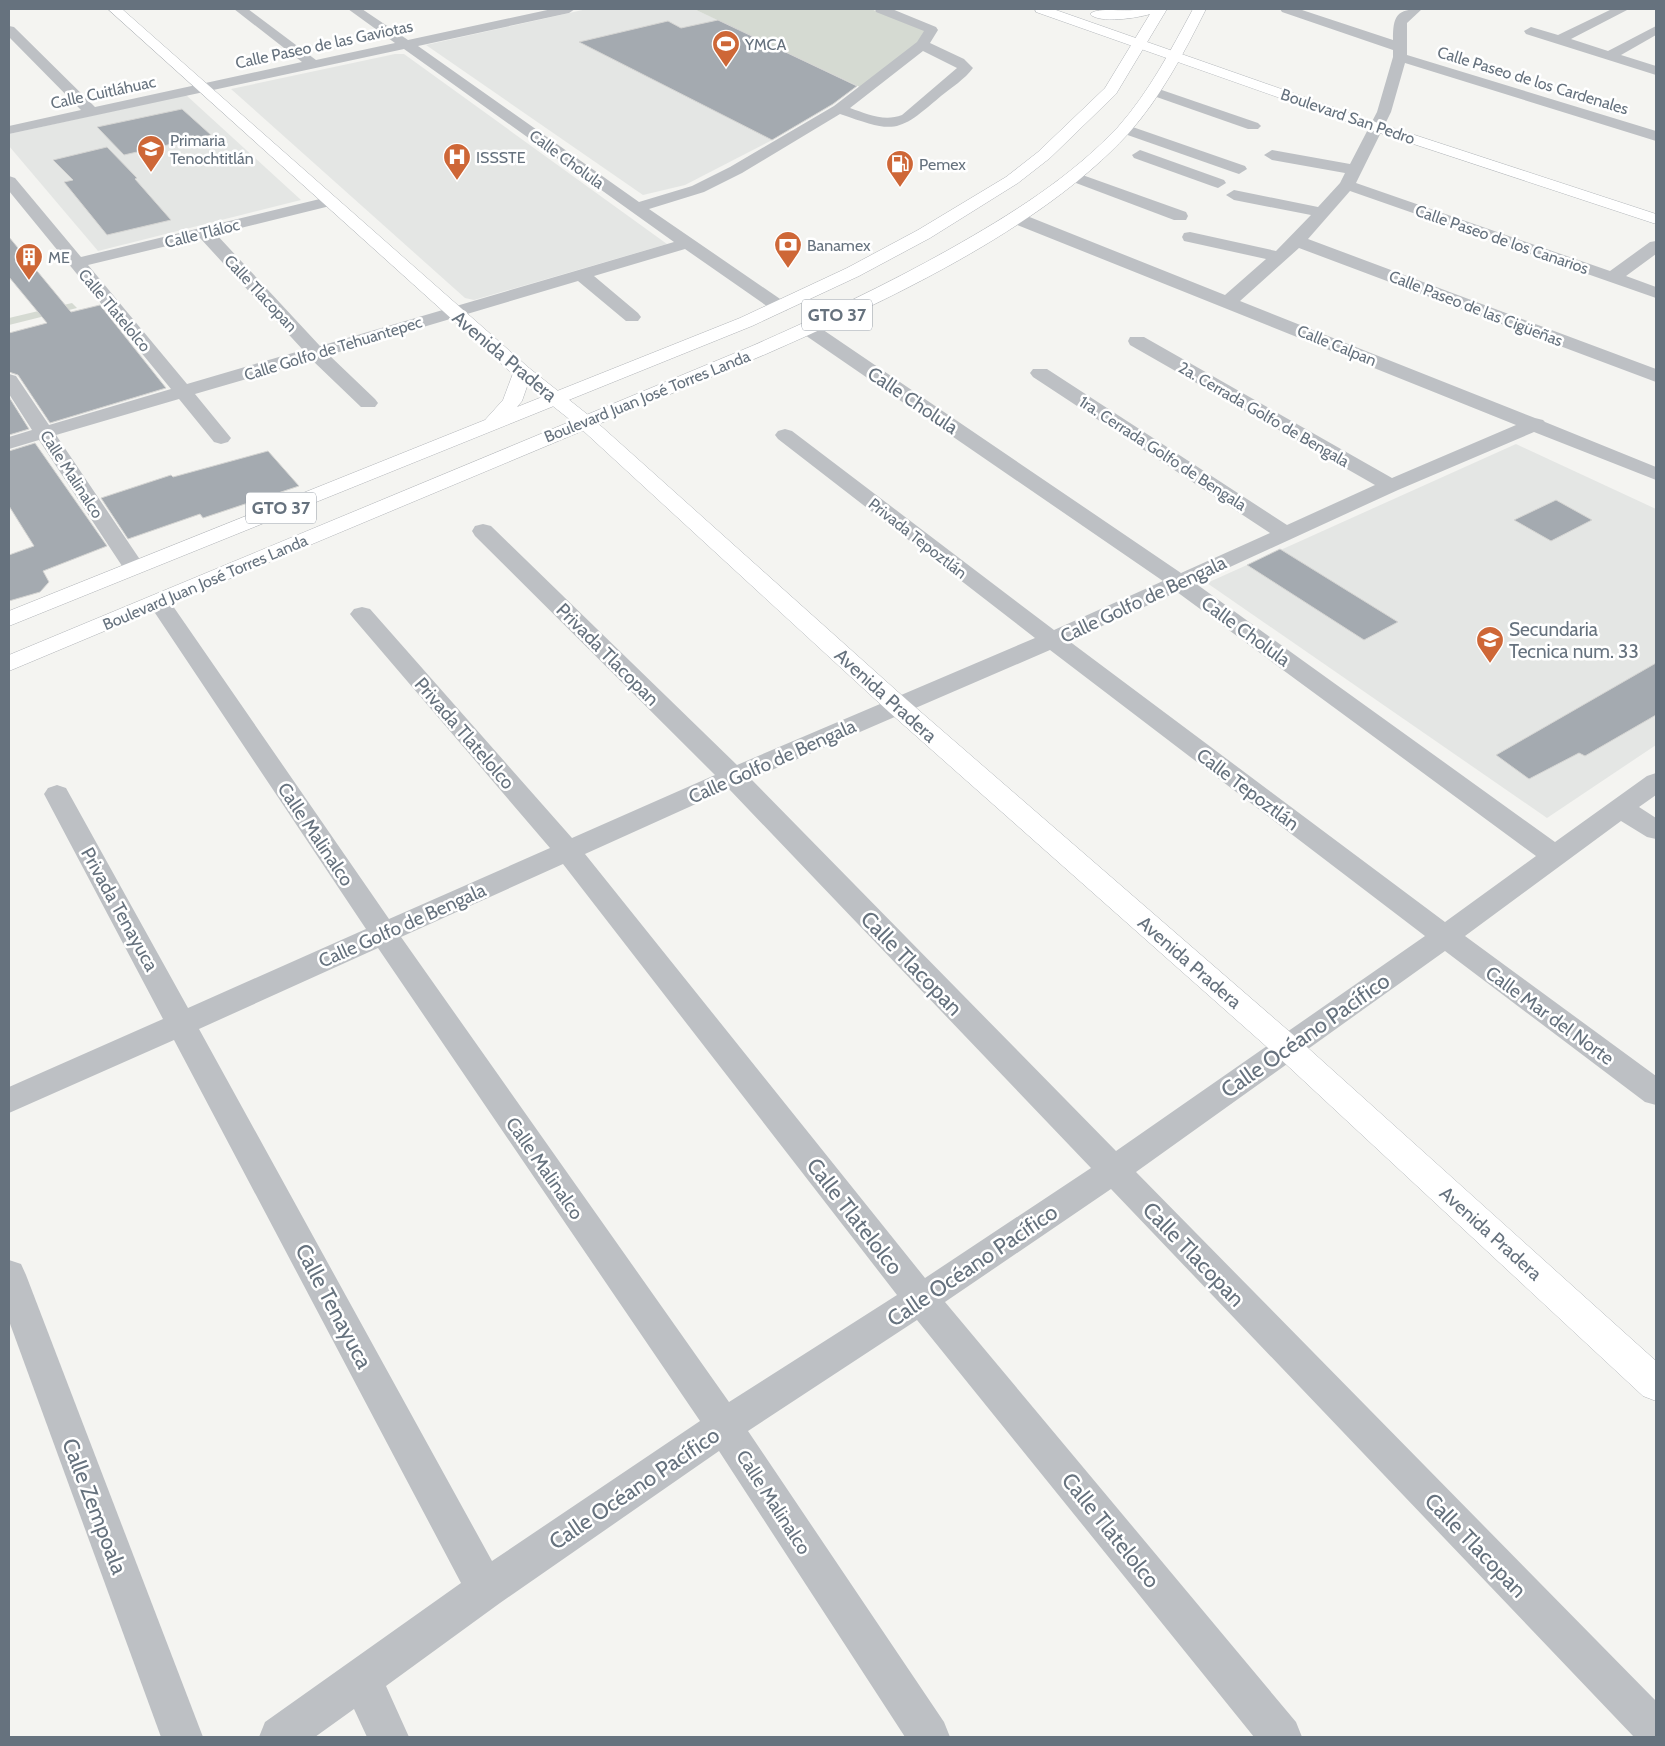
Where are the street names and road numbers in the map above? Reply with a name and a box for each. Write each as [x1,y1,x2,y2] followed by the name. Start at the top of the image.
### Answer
[234,16,415,73] street label: Calle Paseo de las Gaviotas
[1435,42,1631,119] street label: Calle Paseo de los Cardenales
[49,72,157,113] street label: Calle Cuitláhuac
[1278,85,1418,148] street label: Boulevard San Pedro
[526,126,608,193] street label: Calle Cholula
[1413,201,1591,278] street label: Calle Paseo de los Canarios
[163,215,242,252] street label: Calle Tláloc
[220,251,301,336] street label: Calle Tlacopan
[74,265,155,356] street label: Calle Tlatelolco
[1386,267,1566,351] street label: Calle Paseo de las Cigüeñas
[802,300,872,330] road number: GTO 37
[448,306,562,407] street label: Avenida Pradera
[242,312,424,385] street label: Calle Golfo de Tehuantepec
[1294,321,1379,370] street label: Calle Calpan
[541,346,753,447] street label: Boulevard Juan José Torres Landa
[1175,358,1353,471] street label: 2a. Cerrada Golfo de Bengala
[863,362,962,439] street label: Calle Cholula
[1075,392,1250,515] street label: 1ra. Cerrada Golfo de Bengala
[36,427,107,522] street label: Calle Malinalco
[246,492,316,524] road number: GTO 37
[865,494,971,583] street label: Privada Tepoztlán
[100,531,311,634] street label: Boulevard Juan José Torres Landa
[1057,551,1230,648] street label: Calle Golfo de Bengala
[1197,591,1295,671] street label: Calle Cholula
[551,598,664,711] street label: Privada Tlacopan
[830,643,941,747] street label: Avenida Pradera
[410,673,519,794] street label: Privada Tlatelolco
[685,714,859,809] street label: Calle Golfo de Bengala
[1192,743,1304,835] street label: Calle Tepoztlán
[273,778,359,890] street label: Calle Malinalco
[76,843,163,975] street label: Privada Tenayuca
[315,878,489,973] street label: Calle Golfo de Bengala
[855,905,968,1021] street label: Calle Tlacopan
[1133,911,1246,1014] street label: Avenida Pradera
[1481,961,1619,1070] street label: Calle Mar del Norte
[1216,967,1395,1104] street label: Calle Océano Pacífico
[501,1113,588,1224] street label: Calle Malinalco
[801,1153,908,1280] street label: Calle Tlatelolco
[1435,1181,1546,1285] street label: Avenida Pradera
[1137,1196,1250,1312] street label: Calle Tlacopan
[882,1198,1063,1332] street label: Calle Océano Pacífico
[289,1239,378,1374] street label: Calle Tenayuca
[544,1421,725,1555] street label: Calle Océano Pacífico
[56,1434,133,1578] street label: Calle Zempoala
[731,1446,816,1559] street label: Calle Malinalco
[1056,1467,1165,1593] street label: Calle Tlatelolco
[1419,1487,1532,1603] street label: Calle Tlacopan

